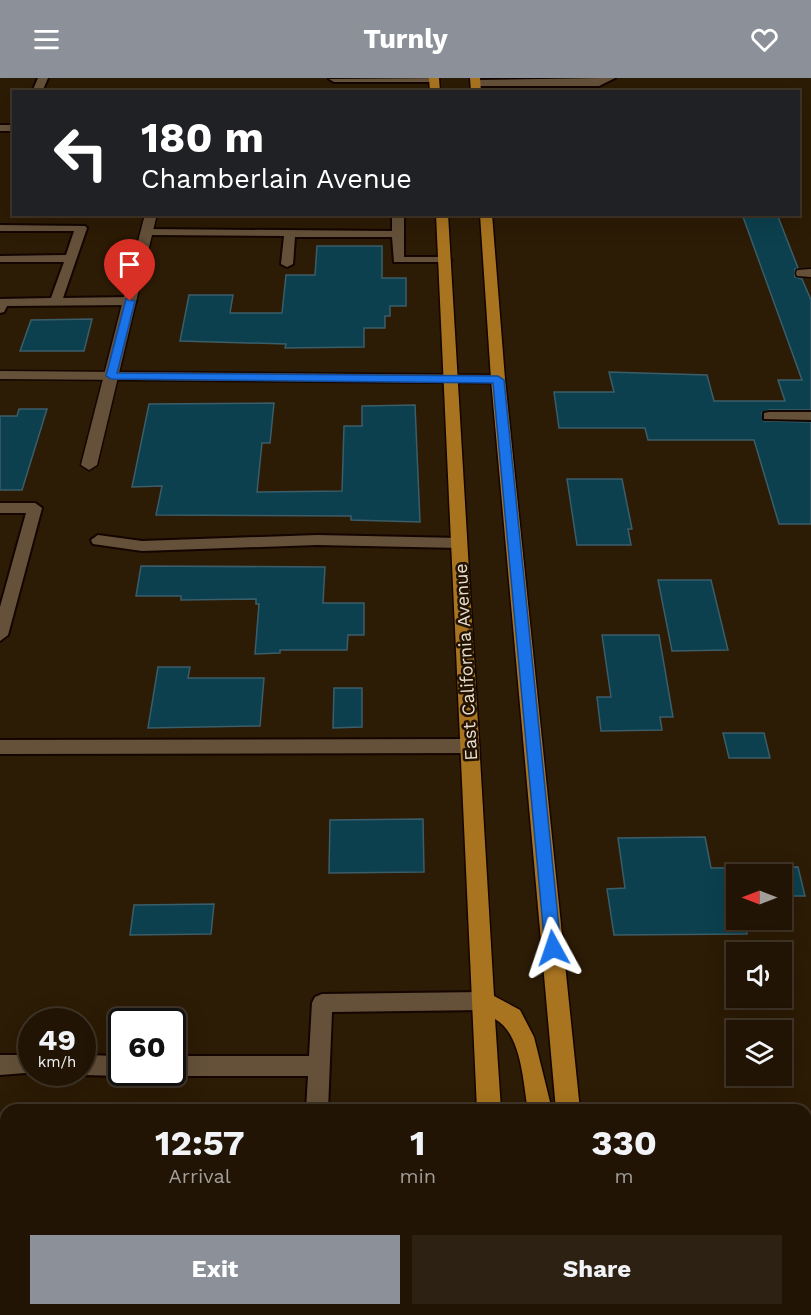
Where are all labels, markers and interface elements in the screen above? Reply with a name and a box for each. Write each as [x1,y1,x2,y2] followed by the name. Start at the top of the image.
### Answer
[30,23,63,56] icon: menu
[363,23,448,55] text: Turnly
[748,23,781,56] icon: heart
[141,113,264,162] text: 180 m
[42,114,120,192] icon: left
[141,163,412,195] text: Chamberlain Avenue
[104,239,155,301] pin
[113,248,146,281] icon: arrive
[450,563,481,761] street label: East California Avenue
[726,864,792,930] north arrow
[726,864,792,1086] map controls
[521,916,585,980] position arrow
[726,942,792,1008] button: sound
[108,1008,186,1086] speed limit sign: 60
[726,1020,792,1086] button: layers
[38,1022,76,1057] text: 49
[38,1053,76,1071] text: km/h
[155,1122,245,1164] text: 12:57
[410,1122,426,1164] text: 1
[591,1122,657,1164] text: 330
[169,1164,231,1188] text: Arrival
[399,1164,436,1188] text: min
[615,1164,634,1188] text: m
[30,1235,400,1304] button: Exit
[412,1235,782,1304] button: Share

